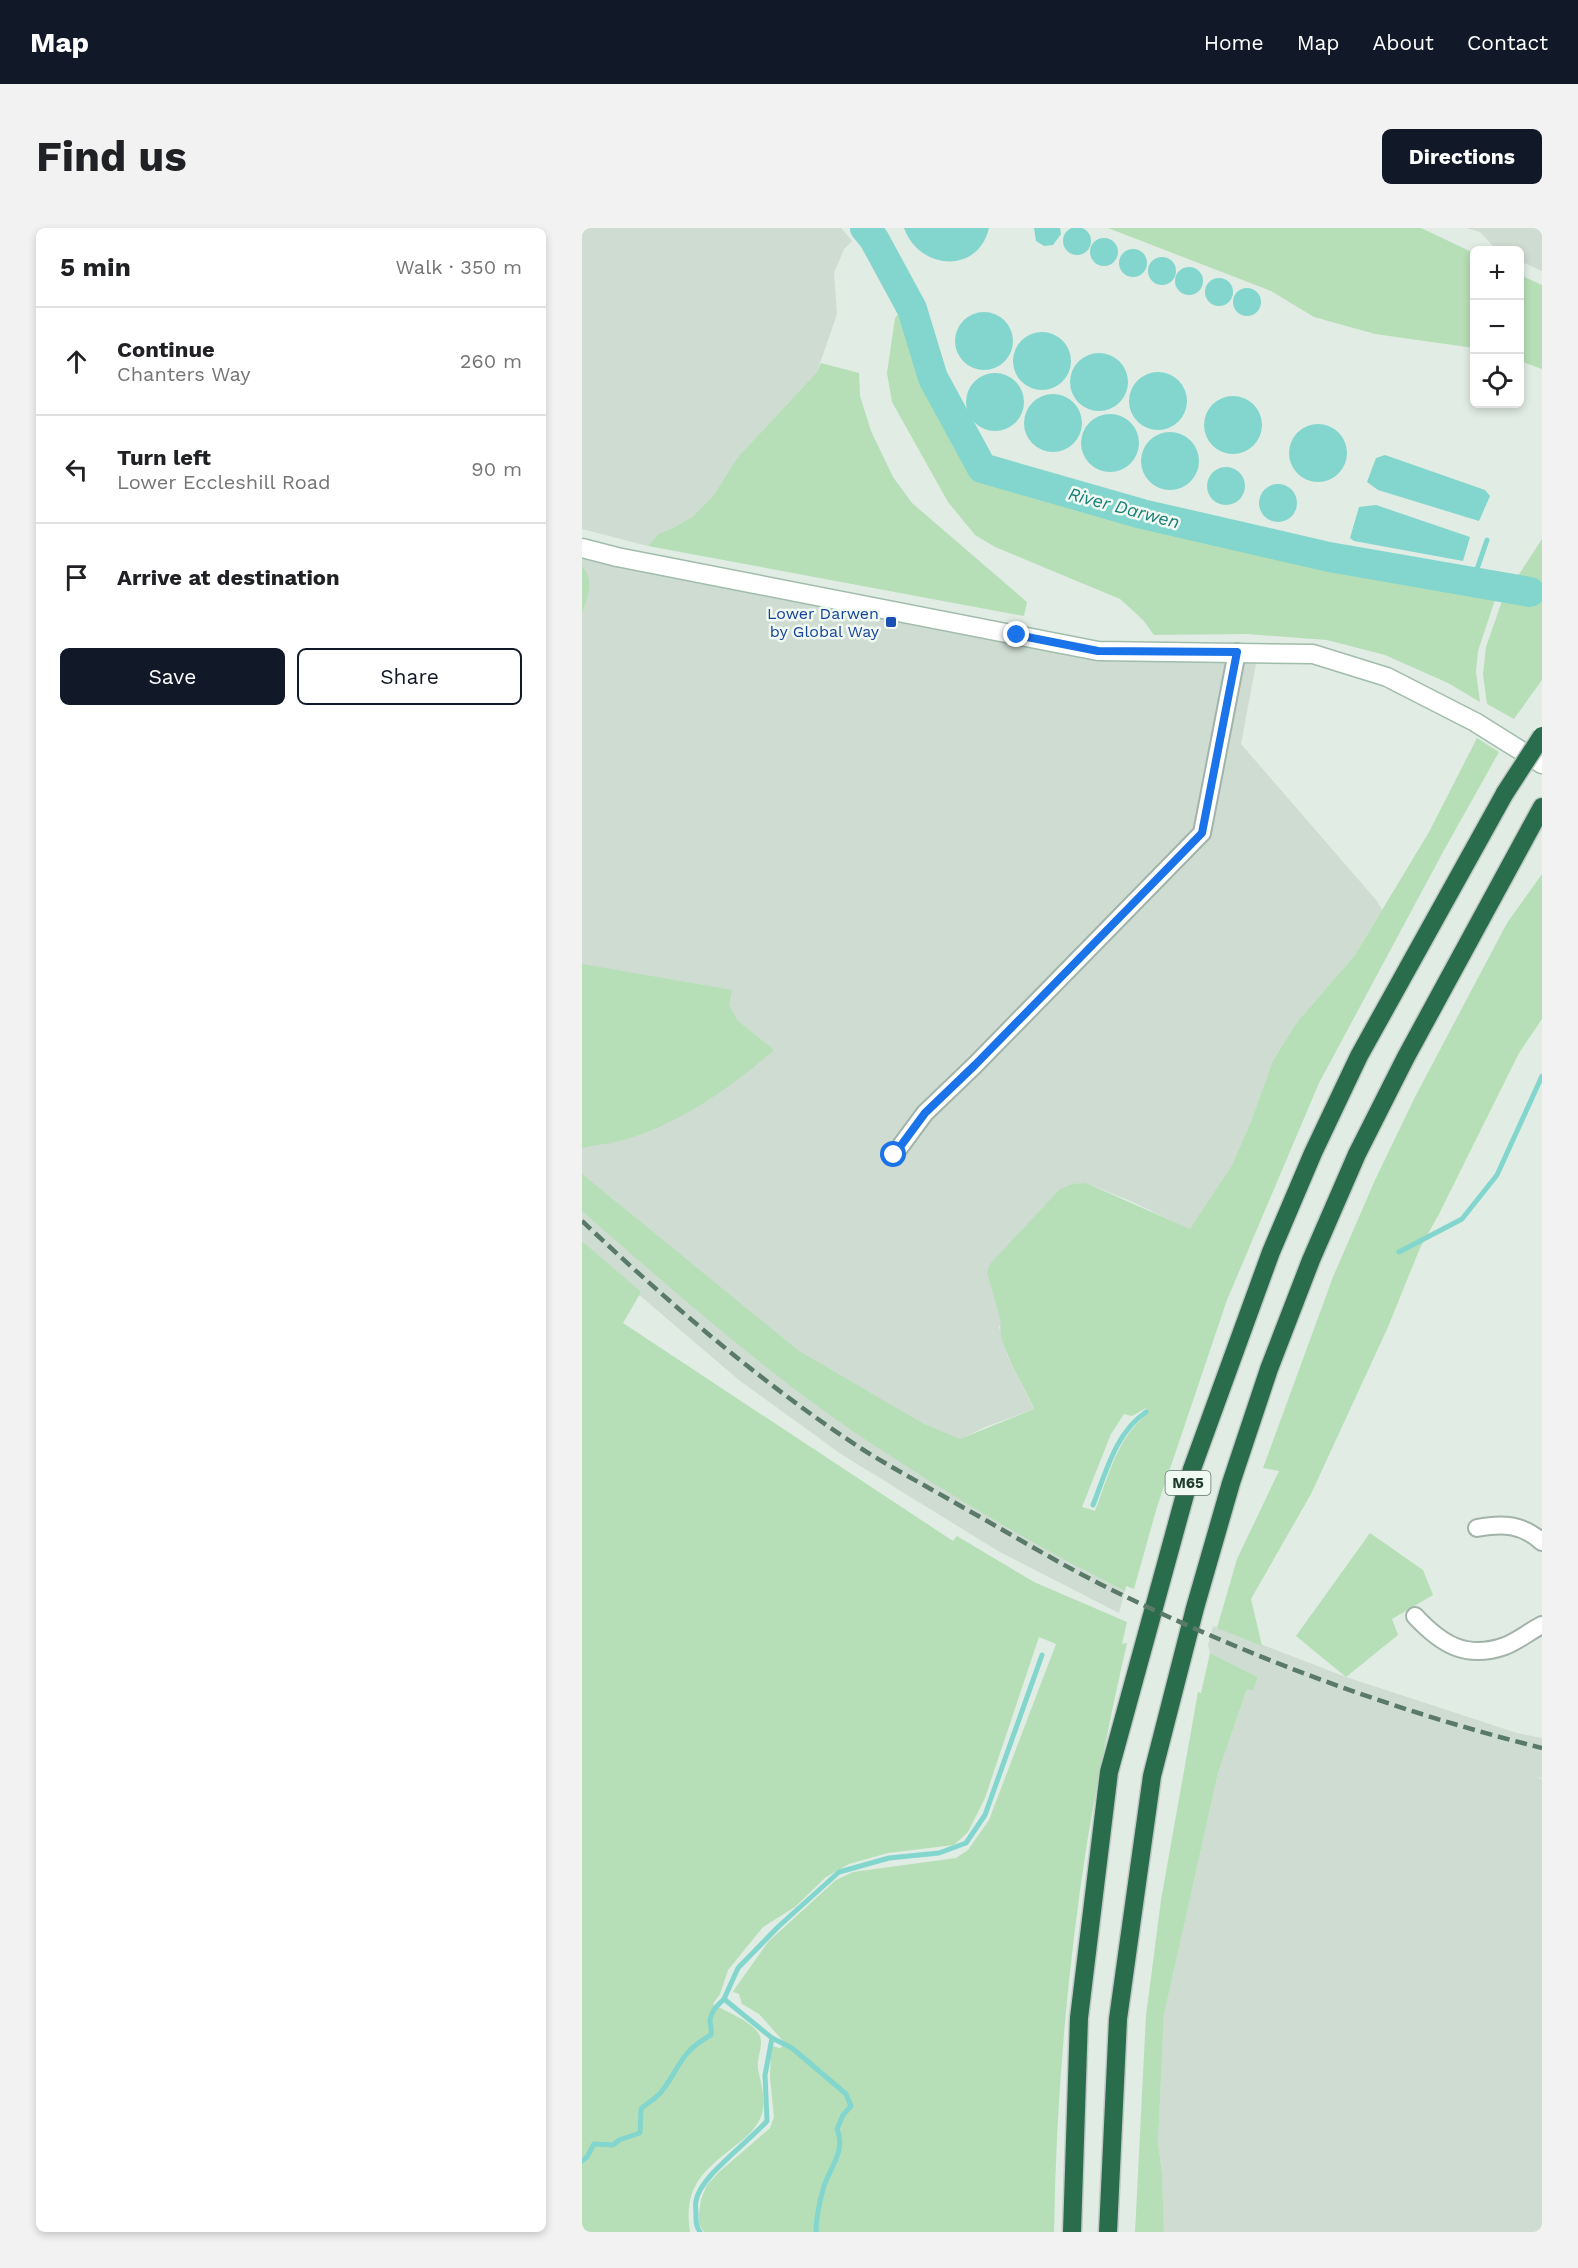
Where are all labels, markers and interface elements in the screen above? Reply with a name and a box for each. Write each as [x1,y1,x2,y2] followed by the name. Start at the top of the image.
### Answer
[30,26,89,59] text: Map
[1204,30,1264,55] text: Home
[1297,30,1340,55] text: Map
[1373,30,1434,55] text: About
[1467,30,1548,55] text: Contact
[1382,129,1542,184] button: Directions
[36,132,187,181] text: Find us
[1470,246,1524,408] map controls
[1470,246,1524,300] button: +
[60,252,131,282] text: 5 min
[395,255,522,279] text: Walk · 350 m
[1470,300,1524,354] button: −
[117,337,215,362] text: Continue
[60,345,93,378] icon: ahead
[460,349,522,373] text: 260 m
[1470,354,1524,408] button: locate
[117,362,251,386] text: Chanters Way
[117,445,211,470] text: Turn left
[60,453,93,486] icon: left
[471,457,522,481] text: 90 m
[117,470,331,494] text: Lower Eccleshill Road
[1066,483,1182,532] water label: River Darwen
[60,561,93,594] icon: arrive
[117,565,340,590] text: Arrive at destination
[767,604,880,641] place label: Lower Darwen by Global Way
[884,615,898,629] marker: Lower Darwen by Global Way
[1003,621,1029,647] route end
[60,648,285,705] button: Save
[297,648,522,705] button: Share
[880,1141,906,1167] route start
[1166,1471,1210,1495] road number: M65

